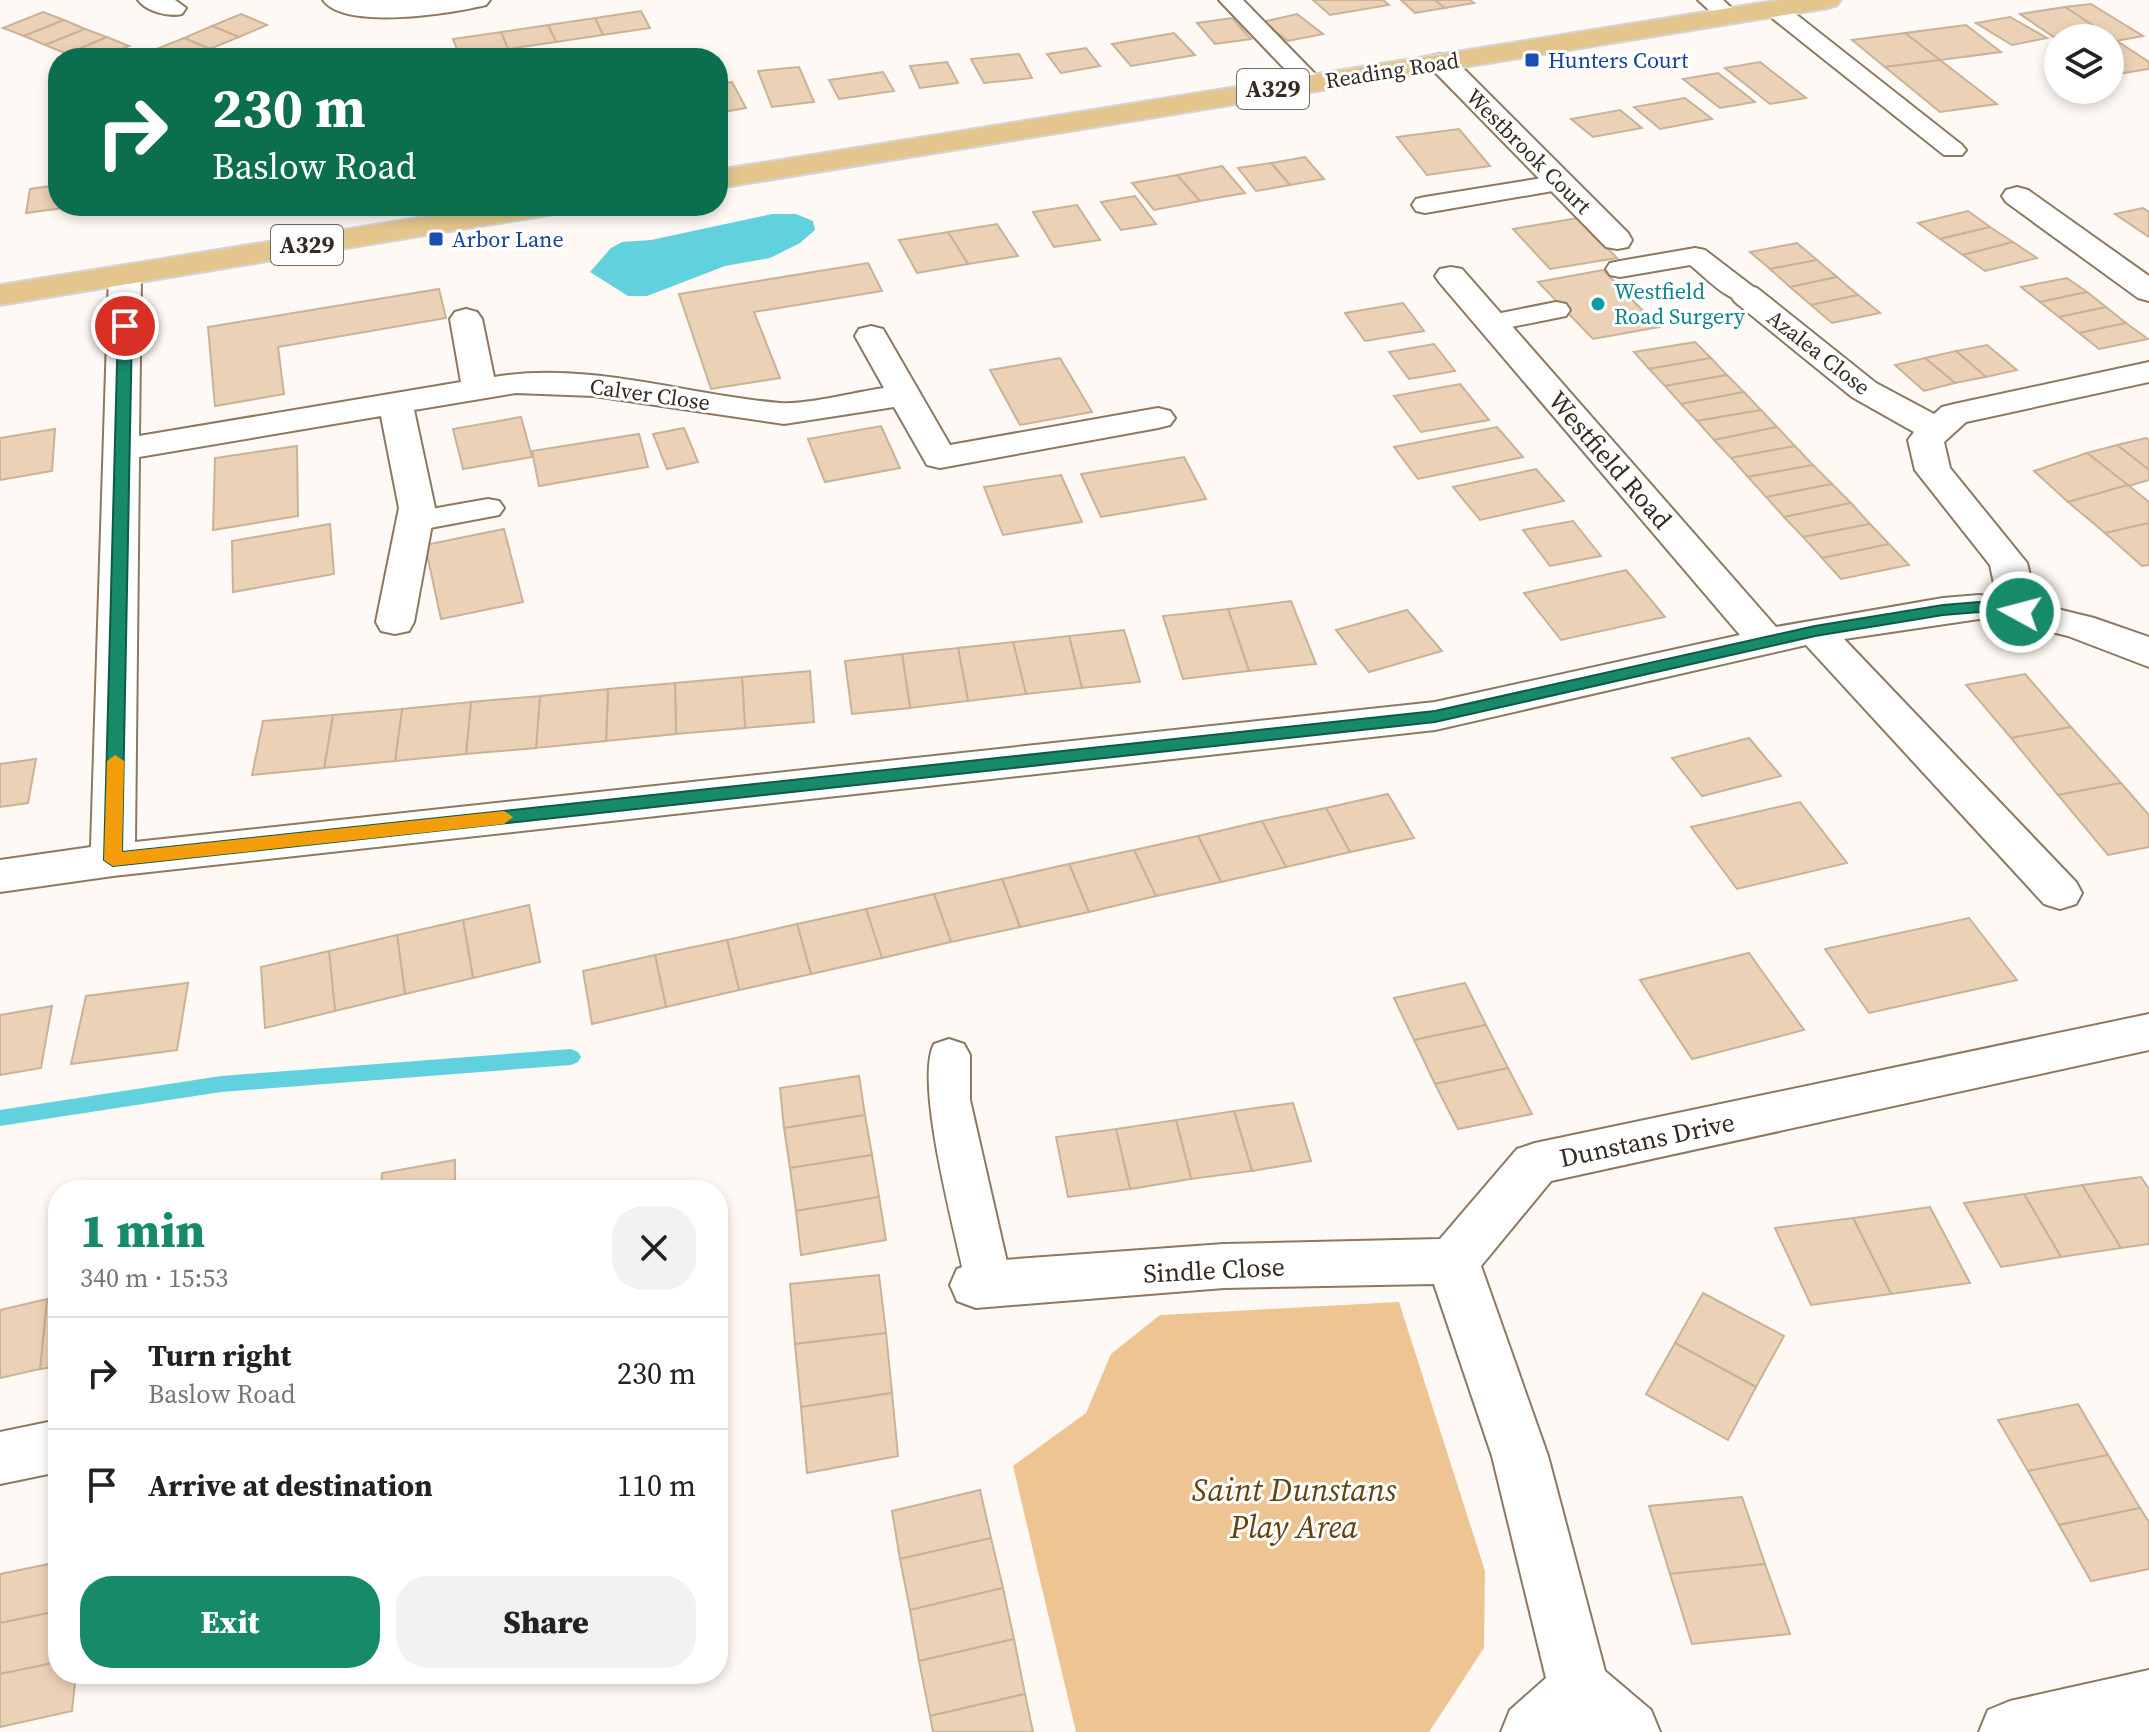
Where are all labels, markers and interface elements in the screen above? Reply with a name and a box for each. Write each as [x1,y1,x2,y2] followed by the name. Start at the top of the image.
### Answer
[2044,24,2124,104] map controls
[2044,24,2124,104] button: layers
[1323,45,1462,95] street label: Reading Road
[1548,45,1689,75] place label: Hunters Court
[1523,51,1541,69] marker: Hunters Court
[212,69,366,146] text: 230 m
[1237,69,1309,109] road number: A329
[80,80,184,184] icon: right
[1460,82,1599,221] street label: Westbrook Court
[212,142,416,191] text: Baslow Road
[452,224,564,254] place label: Arbor Lane
[271,225,343,265] road number: A329
[427,230,445,248] marker: Arbor Lane
[1614,276,1746,331] place label: Westfield Road Surgery
[91,292,159,360] pin
[1589,295,1607,313] marker: Westfield Road Surgery
[1761,302,1877,402] street label: Azalea Close
[103,304,147,348] icon: arrive
[588,371,712,417] street label: Calver Close
[1540,383,1680,537] street label: Westfield Road
[1978,570,2062,654] position arrow
[1556,1104,1738,1176] street label: Dunstans Drive
[80,1197,205,1263] text: 1 min
[612,1206,696,1290] button: close
[1142,1248,1286,1292] street label: Sindle Close
[80,1260,228,1296] text: 340 m · 15:53
[148,1335,291,1376] text: Turn right
[80,1351,124,1395] icon: right
[617,1353,696,1394] text: 230 m
[148,1376,295,1412] text: Baslow Road
[80,1463,124,1507] icon: arrive
[148,1465,433,1506] text: Arrive at destination
[617,1465,696,1506] text: 110 m
[1192,1468,1397,1549] park label: Saint Dunstans Play Area
[80,1576,380,1668] button: Exit
[396,1576,696,1668] button: Share

